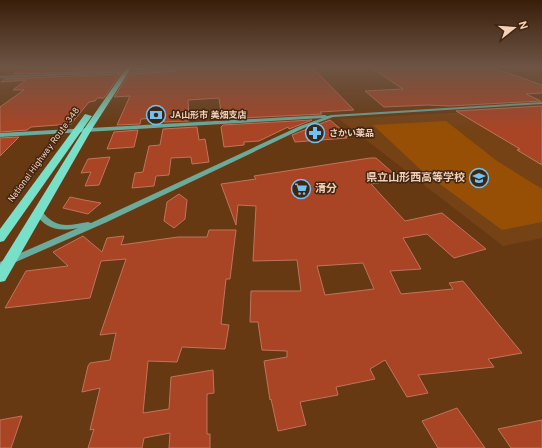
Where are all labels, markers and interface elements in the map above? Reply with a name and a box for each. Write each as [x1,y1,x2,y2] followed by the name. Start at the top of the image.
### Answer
[494,8,534,48] north arrow
[515,20,530,31] text: N
[145,104,167,126] bank icon: JA山形市 美畑支店
[6,105,82,205] street label: National Highway Route 348
[170,110,246,121] place label: JA山形市 美畑支店
[304,122,326,144] pharmacy icon: さかい薬品
[329,128,374,139] place label: さかい薬品
[468,167,490,189] school or university icon: 県立山形西高等学校
[366,171,465,185] place label: 県立山形西高等学校
[290,178,312,200] supermarket icon: 清分
[315,182,337,196] place label: 清分

